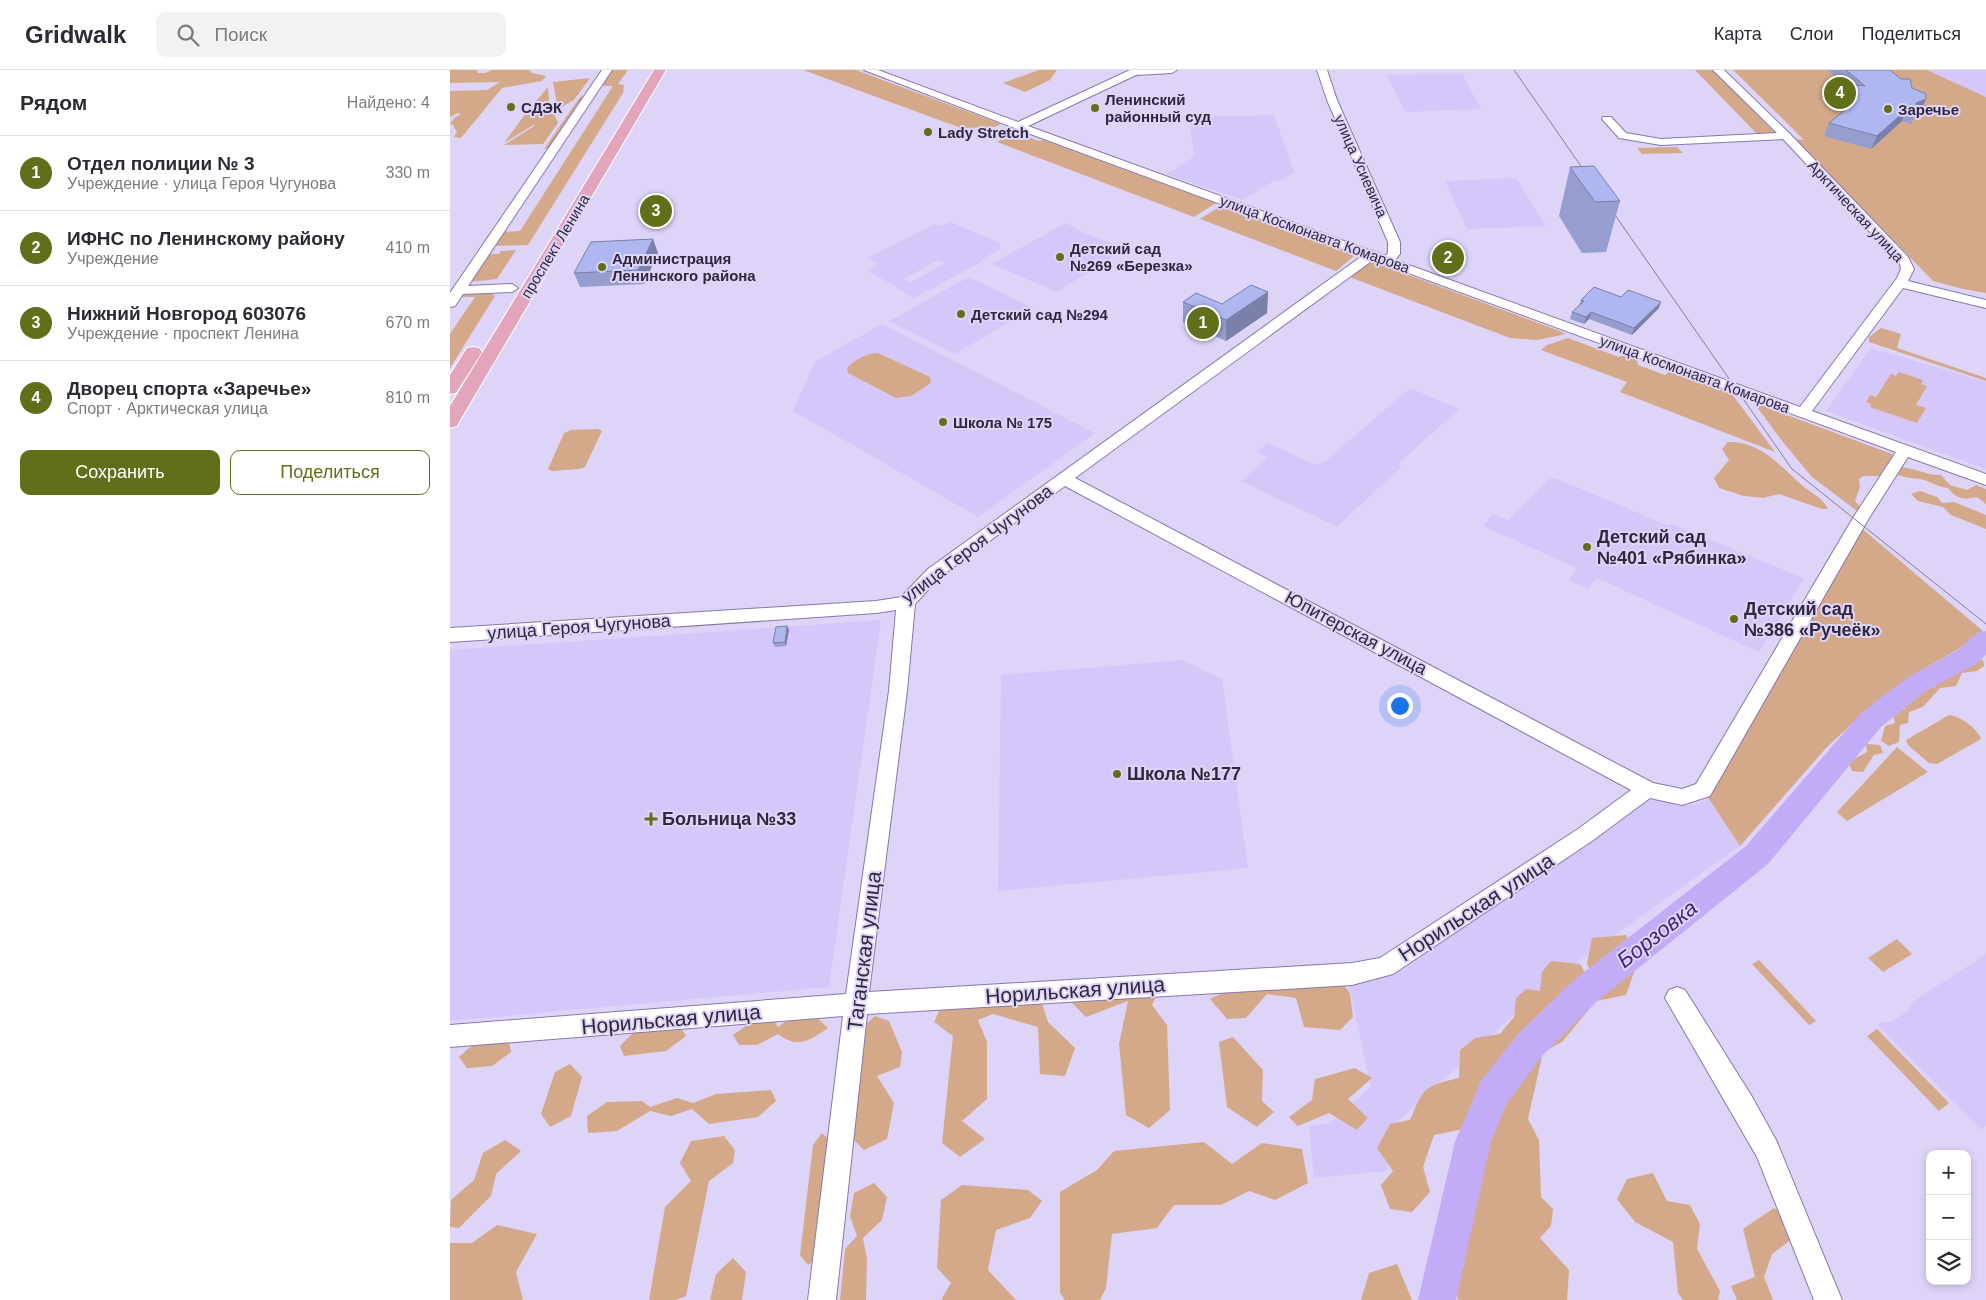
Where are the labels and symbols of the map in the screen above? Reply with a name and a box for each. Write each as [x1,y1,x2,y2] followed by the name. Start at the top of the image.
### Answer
[1824,74,1856,112] pin: 4
[1105,91,1212,125] place label: Ленинский районный суд
[521,99,563,116] place label: СДЭК
[505,101,517,113] marker: СДЭК
[1898,101,1959,118] place label: Заречье
[1089,102,1101,114] marker: Ленинский районный суд
[1882,103,1894,115] marker: Заречье
[1331,112,1392,221] street label: улица Усиевича
[938,124,1029,141] place label: Lady Stretch
[922,126,934,138] marker: Lady Stretch
[1805,157,1908,266] street label: Арктическая улица
[517,190,593,301] street label: проспект Ленина
[640,192,672,230] pin: 3
[1218,192,1413,277] street label: улица Космонавта Комарова
[1432,239,1464,277] pin: 2
[1070,240,1193,274] place label: Детский сад №269 «Березка»
[612,250,756,284] place label: Администрация Ленинского района
[1054,251,1066,263] marker: Детский сад №269 «Березка»
[596,261,608,273] marker: Администрация Ленинского района
[1187,304,1219,342] pin: 1
[971,306,1109,323] place label: Детский сад №294
[955,308,967,320] marker: Детский сад №294
[1598,332,1793,417] street label: улица Космонавта Комарова
[953,414,1052,431] place label: Школа № 175
[937,416,949,428] marker: Школа № 175
[898,480,1057,607] street label: улица Героя Чугунова
[1597,527,1746,568] place label: Детский сад №401 «Рябинка»
[1581,541,1593,553] marker: Детский сад №401 «Рябинка»
[1282,587,1431,679] street label: Юпитерская улица
[1744,599,1881,640] place label: Детский сад №386 «Ручеёк»
[487,611,672,643] street label: улица Героя Чугунова
[1728,613,1740,625] marker: Детский сад №386 «Ручеёк»
[1387,693,1413,719] your location
[1127,764,1241,784] place label: Школа №177
[1111,768,1123,780] marker: Школа №177
[662,809,796,829] place label: Больница №33
[644,812,658,826] marker: Больница №33
[1394,848,1558,966] street label: Норильская улица
[843,869,885,1032] street label: Таганская улица
[1612,895,1702,973] water label: Борзовка
[984,972,1166,1008] street label: Норильская улица
[580,1000,762,1038] street label: Норильская улица

